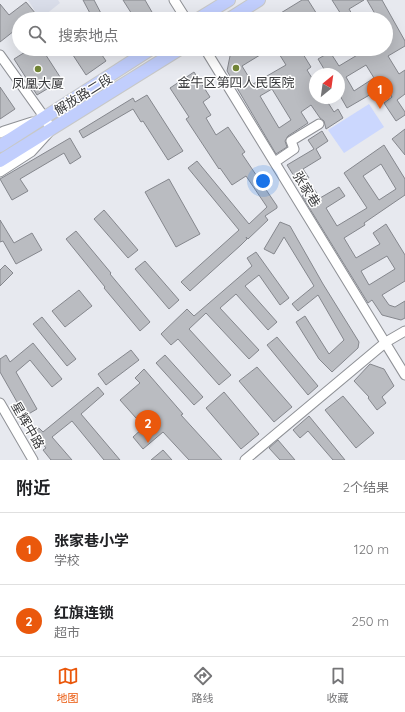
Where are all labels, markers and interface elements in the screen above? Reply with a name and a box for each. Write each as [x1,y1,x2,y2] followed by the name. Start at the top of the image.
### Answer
[12,12,393,56] search box
[26,23,48,45] icon: search
[58,26,118,45] text: 搜索地点
[231,63,241,73] marker: 金牛区第四人民医院
[33,64,43,74] marker: 凤凰大厦
[309,68,345,104] north arrow
[51,70,115,118] street label: 解放路二段
[177,74,295,90] place label: 金牛区第四人民医院
[12,75,64,91] place label: 凤凰大厦
[367,76,393,109] pin: 1
[290,168,324,210] street label: 张家巷
[253,171,273,191] your location
[8,398,48,452] street label: 星辉中路
[135,410,161,443] pin: 2
[16,477,50,498] text: 附近
[343,479,389,495] text: 2个结果
[54,531,129,550] text: 张家巷小学
[26,541,32,557] text: 1
[354,541,389,557] text: 120 m
[54,552,80,568] text: 学校
[54,603,114,622] text: 红旗连锁
[25,613,33,629] text: 2
[352,613,389,629] text: 250 m
[54,624,80,640] text: 超市
[57,665,79,705] tab: 地图
[192,665,214,705] tab: 路线
[327,665,349,705] tab: 收藏

